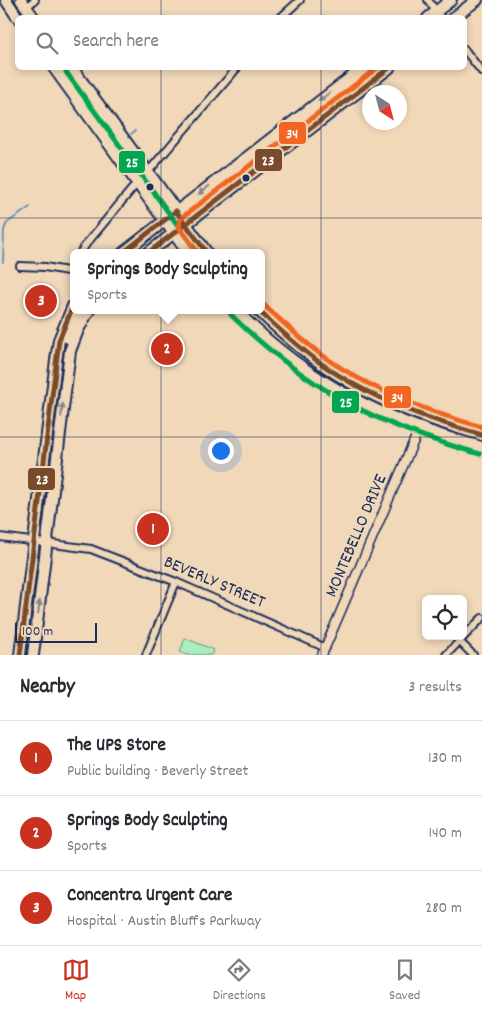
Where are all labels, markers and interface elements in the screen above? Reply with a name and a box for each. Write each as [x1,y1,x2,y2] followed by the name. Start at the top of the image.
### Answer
[15,15,467,70] search box
[33,29,61,57] icon: search
[73,29,159,56] text: Search here
[362,85,407,130] north arrow
[317,92,331,102] one-way arrow
[278,121,307,145] line badge: 34
[286,125,298,145] text: 34
[254,148,283,172] line badge: 23
[118,150,146,174] line badge: 25
[262,152,274,172] text: 23
[126,154,139,174] text: 25
[241,173,251,183] unlabelled marker
[145,182,155,192] unlabelled marker
[198,185,211,196] one-way arrow
[70,249,265,314] popup
[87,257,248,284] text: Springs Body Sculpting
[25,282,57,320] pin: 3
[87,284,127,307] text: Sports
[151,330,183,368] pin: 2
[383,385,412,409] line badge: 34
[391,389,403,409] text: 34
[331,390,360,414] line badge: 25
[340,394,353,414] text: 25
[58,402,66,418] one-way arrow
[208,438,234,464] your location
[27,467,56,491] line badge: 23
[36,471,48,491] text: 23
[320,471,394,601] street label: MONTEBELLO DRIVE
[137,510,169,548] pin: 1
[159,550,269,616] street label: BEVERLY STREET
[422,595,467,640] map controls
[422,595,467,640] button: locate
[35,598,43,614] one-way arrow
[15,620,98,643] scale bar
[22,622,53,642] text: 100 m
[20,673,75,703] text: Nearby
[408,676,462,699] text: 3 results
[67,733,166,760] text: The UPS Store
[34,747,38,770] text: 1
[428,747,462,770] text: 130 m
[67,760,248,783] text: Public building · Beverly Street
[67,808,228,835] text: Springs Body Sculpting
[33,822,40,845] text: 2
[428,822,462,845] text: 140 m
[67,835,107,858] text: Sports
[67,883,232,910] text: Concentra Urgent Care
[32,897,40,920] text: 3
[425,897,462,920] text: 280 m
[67,910,261,933] text: Hospital · Austin Bluffs Parkway
[62,956,90,1006] tab: Map
[213,956,266,1006] tab: Directions
[389,956,420,1006] tab: Saved

